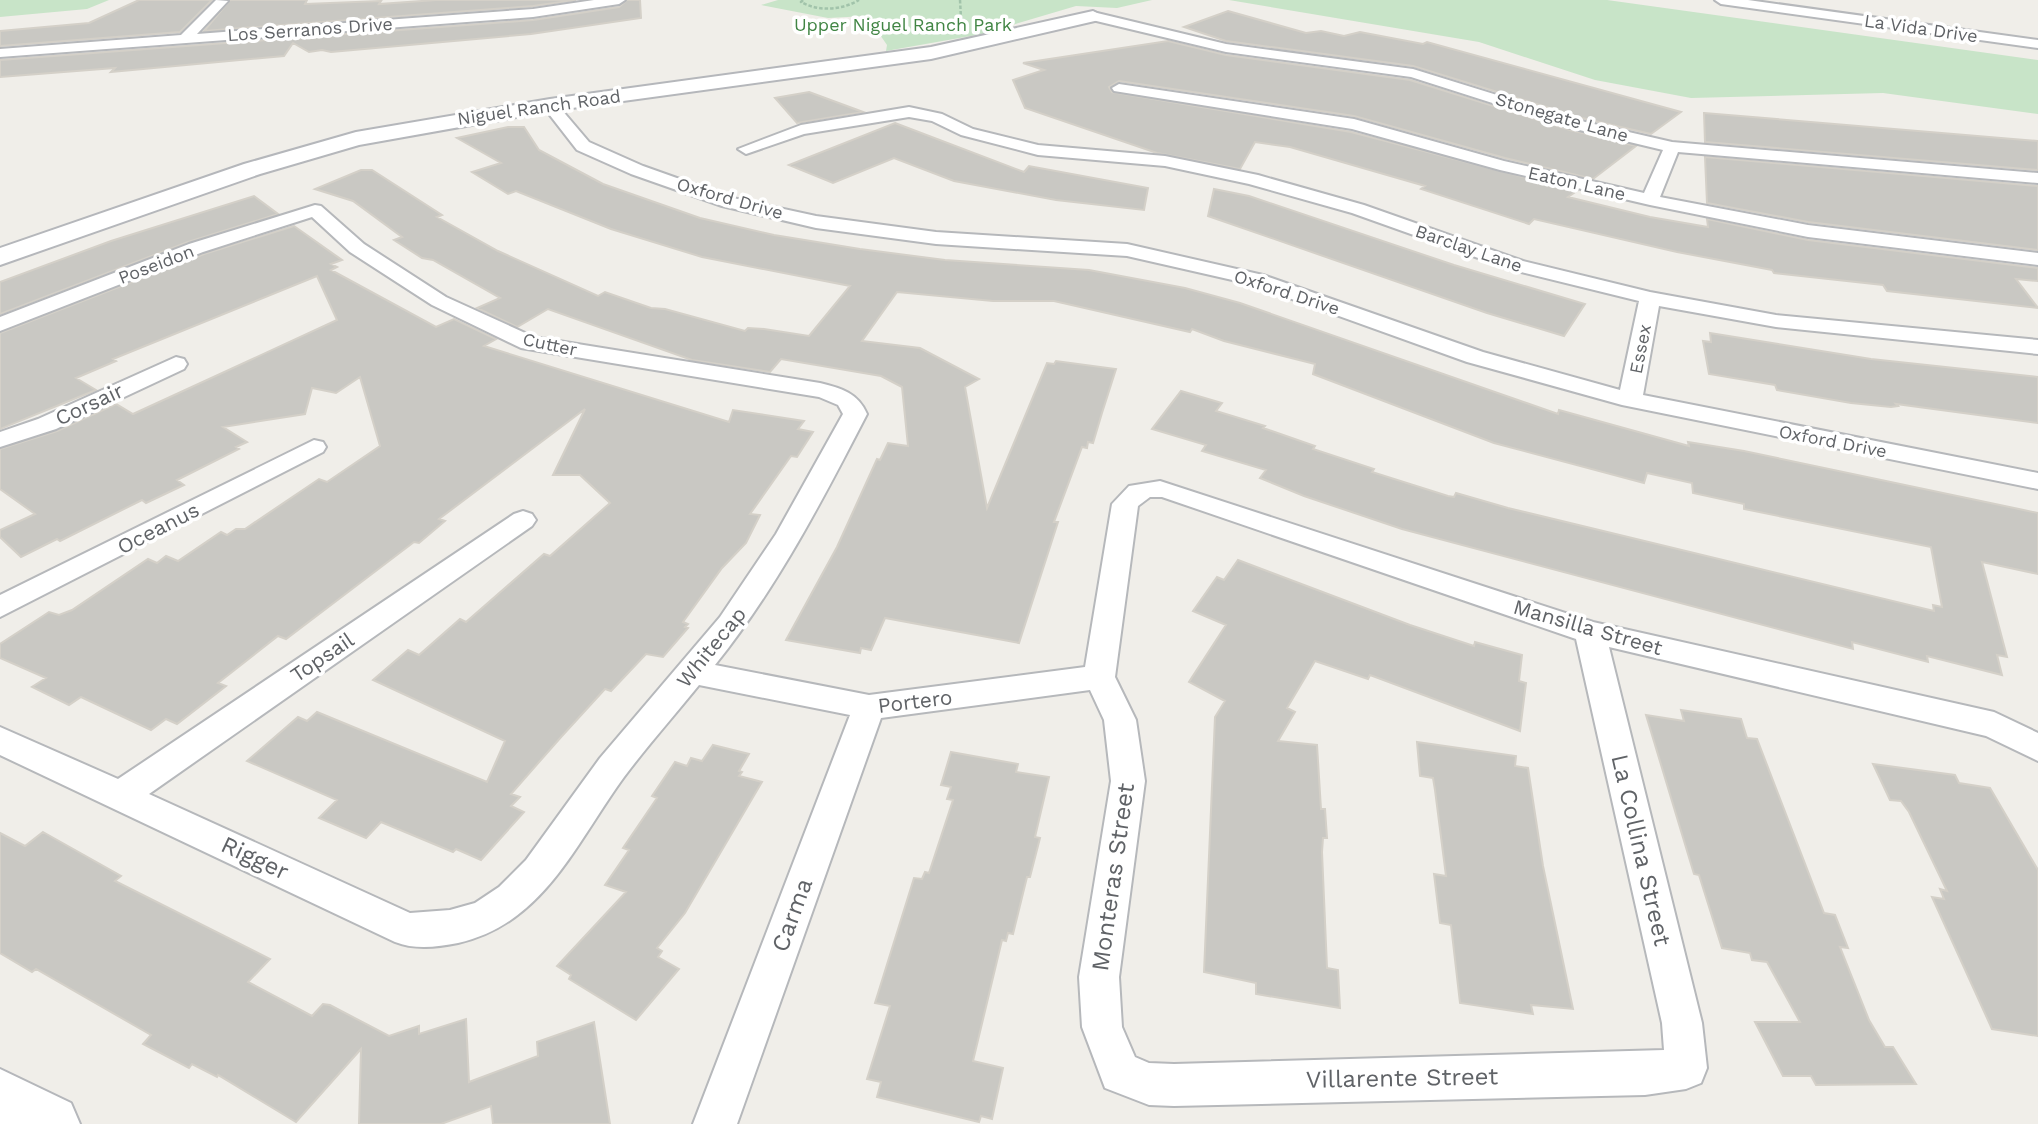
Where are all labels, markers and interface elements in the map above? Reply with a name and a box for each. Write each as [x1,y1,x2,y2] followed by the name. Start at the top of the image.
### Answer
[1863,10,1979,46] street label: La Vida Drive
[227,13,393,45] street label: Los Serranos Drive
[794,14,1012,35] park label: Upper Niguel Ranch Park
[456,85,622,129] street label: Niguel Ranch Road
[1493,88,1631,146] street label: Stonegate Lane
[1526,162,1628,204] street label: Eaton Lane
[674,173,786,223] street label: Oxford Drive
[1413,220,1525,276] street label: Barclay Lane
[115,240,197,288] street label: Poseidon
[1232,265,1342,319] street label: Oxford Drive
[1625,322,1655,376] street label: Essex
[521,328,579,360] street label: Cutter
[51,377,127,431] street label: Corsair
[1777,420,1889,462] street label: Oxford Drive
[113,497,203,559] street label: Oceanus
[1511,594,1666,660] street label: Mansilla Street
[671,602,751,692] street label: Whitecap
[286,626,359,687] street label: Topsail
[876,684,954,718] street label: Portero
[1605,751,1677,949] street label: La Collina Street
[1086,781,1140,973] street label: Monteras Street
[217,830,293,886] street label: Rigger
[766,874,818,956] street label: Carma
[1306,1062,1498,1094] street label: Villarente Street

